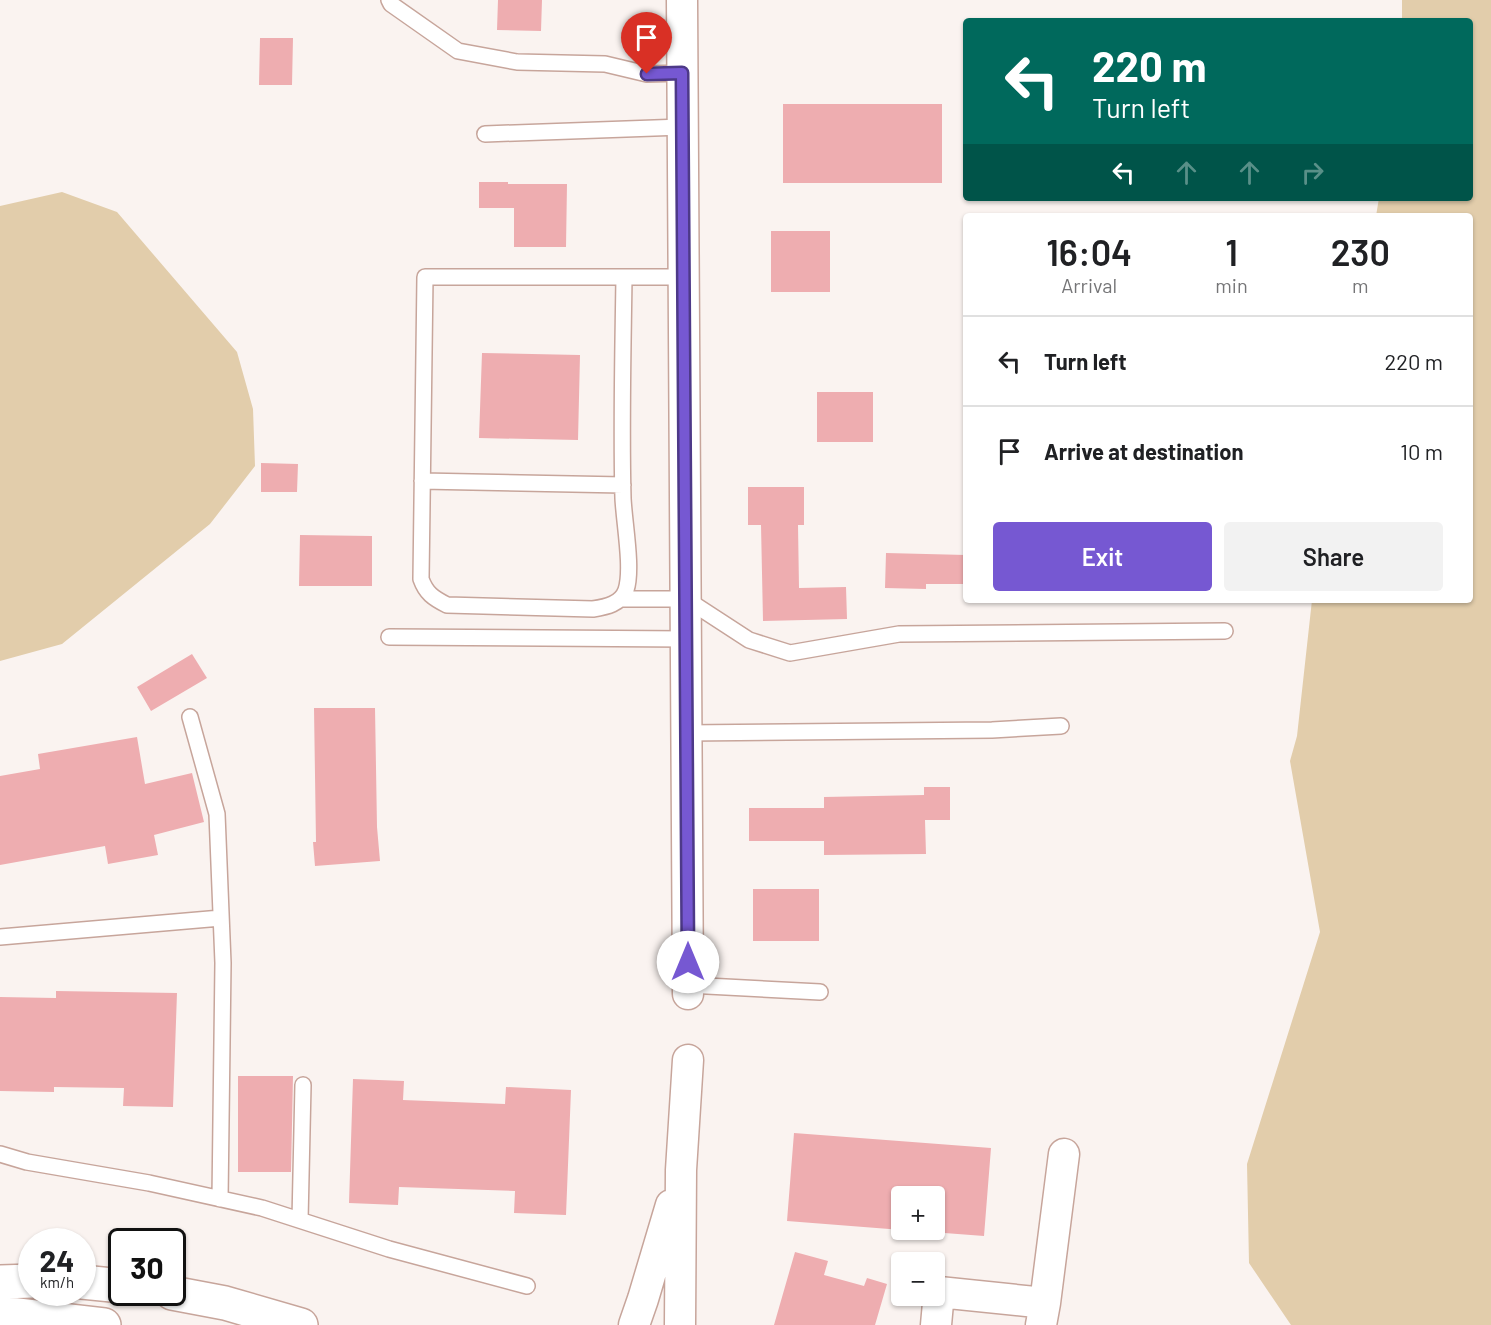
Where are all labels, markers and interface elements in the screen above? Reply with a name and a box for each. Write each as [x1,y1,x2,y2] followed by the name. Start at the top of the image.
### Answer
[621,12,672,74] pin
[630,21,663,54] icon: arrive
[1092,40,1206,90] text: 220 m
[993,42,1071,120] icon: left
[1092,91,1190,123] text: Turn left
[1107,156,1140,189] icon: left
[1170,156,1203,189] icon: ahead
[1233,156,1266,189] icon: ahead
[1296,156,1329,189] icon: right
[1046,230,1132,273] text: 16:04
[1225,230,1238,273] text: 1
[1331,230,1390,273] text: 230
[1061,273,1117,297] text: Arrival
[1215,273,1248,297] text: min
[1352,273,1369,297] text: m
[993,345,1026,378] icon: left
[1044,348,1127,374] text: Turn left
[1384,348,1443,374] text: 220 m
[993,435,1026,468] icon: arrive
[1044,438,1243,464] text: Arrive at destination
[1400,438,1443,464] text: 10 m
[993,522,1212,591] button: Exit
[1224,522,1443,591] button: Share
[656,930,720,994] position arrow
[891,1186,945,1306] map controls
[891,1186,945,1240] button: +
[108,1228,186,1306] speed limit sign: 30
[40,1242,74,1278] text: 24
[891,1252,945,1306] button: −
[40,1273,74,1291] text: km/h

